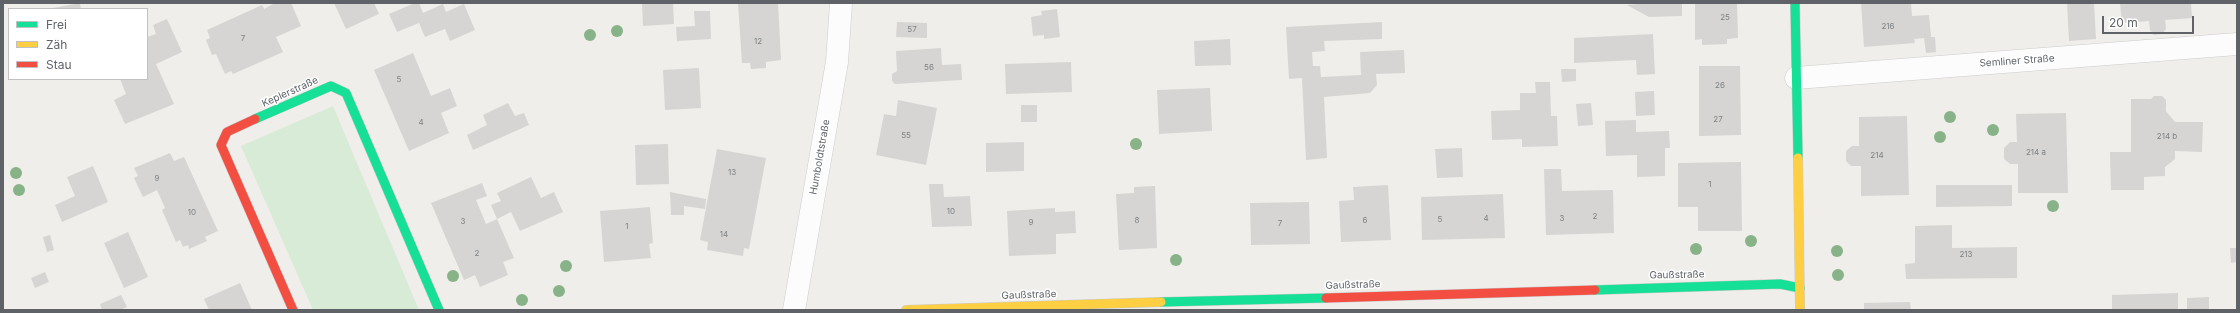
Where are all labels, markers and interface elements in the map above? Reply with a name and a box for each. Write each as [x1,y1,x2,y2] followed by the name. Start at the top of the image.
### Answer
[8,8,148,80] legend
[2104,8,2196,34] scale bar
[1720,13,1730,23] house number: 25
[2109,15,2138,30] text: 20 m
[46,17,67,32] text: Frei
[1881,22,1895,32] house number: 216
[907,25,917,35] house number: 57
[241,34,245,44] house number: 7
[46,37,67,52] text: Zäh
[754,37,762,47] house number: 12
[1979,52,2055,70] street label: Semliner Straße
[46,57,72,72] text: Stau
[924,63,934,73] house number: 56
[260,74,320,110] street label: Keplerstraße
[397,75,401,85] house number: 5
[1715,81,1725,91] house number: 26
[1713,115,1723,125] house number: 27
[418,118,424,128] house number: 4
[807,119,833,195] street label: Humboldtstraße
[901,131,911,141] house number: 55
[2157,132,2177,142] house number: 214 b
[2026,148,2046,158] house number: 214 a
[1870,151,1884,161] house number: 214
[728,168,736,178] house number: 13
[155,174,159,184] house number: 9
[1708,180,1712,190] house number: 1
[947,207,955,217] house number: 10
[188,208,196,218] house number: 10
[1593,212,1597,222] house number: 2
[1483,214,1489,224] house number: 4
[1560,214,1564,224] house number: 3
[1438,215,1442,225] house number: 5
[1135,216,1139,226] house number: 8
[1363,216,1367,226] house number: 6
[461,217,465,227] house number: 3
[1029,218,1033,228] house number: 9
[1278,219,1282,229] house number: 7
[625,222,629,232] house number: 1
[720,230,728,240] house number: 14
[475,249,479,259] house number: 2
[1959,250,1973,260] house number: 213
[1649,269,1705,281] street label: Gaußstraße
[1325,278,1381,292] street label: Gaußstraße
[1001,288,1057,302] street label: Gaußstraße

